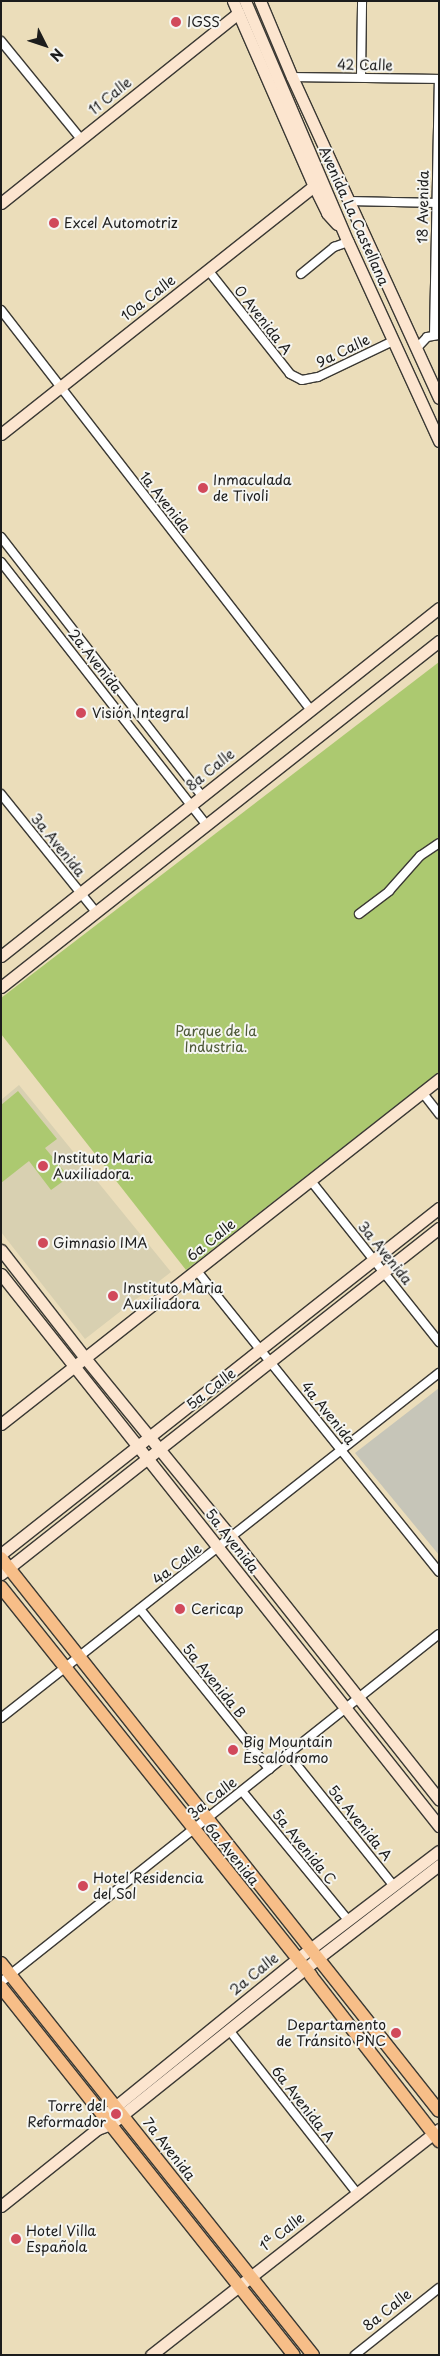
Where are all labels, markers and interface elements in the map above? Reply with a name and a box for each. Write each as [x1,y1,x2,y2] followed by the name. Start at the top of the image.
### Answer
[187,14,220,30] place label: IGSS
[169,15,183,29] marker: IGSS
[20,20,70,70] north arrow
[45,44,68,66] text: N
[336,56,394,74] street label: 42 Calle
[85,74,135,118] street label: 11 Calle
[316,144,392,288] street label: Avenida La Castellana
[414,170,432,244] street label: 18 Avenida
[64,215,179,231] place label: Excel Automotriz
[48,217,60,229] marker: Excel Automotriz
[118,272,178,324] street label: 10a Calle
[231,282,295,358] street label: 0 Avenida A
[314,331,372,371] street label: 9a Calle
[136,468,194,536] street label: 1a Avenida
[213,472,292,504] place label: Inmaculada de Tivoli
[197,482,209,494] marker: Inmaculada de Tivoli
[65,626,125,696] street label: 2a Avenida
[92,705,189,721] place label: Visión Integral
[74,706,88,720] marker: Visión Integral
[183,746,237,794] street label: 8a Calle
[28,810,88,880] street label: 3a Avenida
[174,1023,258,1056] park label: Parque de la Industria.
[53,1150,154,1182] place label: Instituto Maria Auxiliadora.
[37,1160,49,1172] marker: Instituto Maria Auxiliadora.
[184,1215,238,1265] street label: 6a Calle
[355,1218,415,1288] street label: 3a Avenida
[53,1235,148,1251] place label: Gimnasio IMA
[37,1237,49,1249] marker: Gimnasio IMA
[123,1280,224,1312] place label: Instituto Maria Auxiliadora
[107,1290,119,1302] marker: Instituto Maria Auxiliadora
[184,1365,238,1413] street label: 5a Calle
[298,1378,358,1448] street label: 4a Avenida
[202,1506,262,1576] street label: 5a Avenida
[150,1540,204,1588] street label: 4a Calle
[191,1601,243,1617] place label: Cericap
[173,1602,187,1616] marker: Cericap
[179,1641,249,1721] street label: 5a Avenida B
[243,1734,333,1766] place label: Big Mountain Escalódromo
[227,1744,239,1756] marker: Big Mountain Escalódromo
[185,1774,239,1822] street label: 3a Calle
[325,1782,395,1864] street label: 5a Avenida A
[269,1806,339,1888] street label: 5a Avenida C
[201,1819,263,1889] street label: 6a Avenida
[93,1870,203,1902] place label: Hotel Residencia del Sol
[77,1880,89,1892] marker: Hotel Residencia del Sol
[227,1950,281,1998] street label: 2a Calle
[275,2017,386,2050] place label: Departamento de Tránsito PNC
[390,2027,402,2039] marker: Departamento de Tránsito PNC
[268,2063,338,2145] street label: 6a Avenida A
[27,2098,106,2130] place label: Torre del Reformador
[110,2108,122,2120] marker: Torre del Reformador
[140,2115,198,2183] street label: 7a Avenida
[256,2209,308,2255] street label: 1ª Calle
[26,2223,96,2256] place label: Hotel Villa Española
[10,2233,22,2245] marker: Hotel Villa Española
[360,2286,414,2334] street label: 8a Calle

